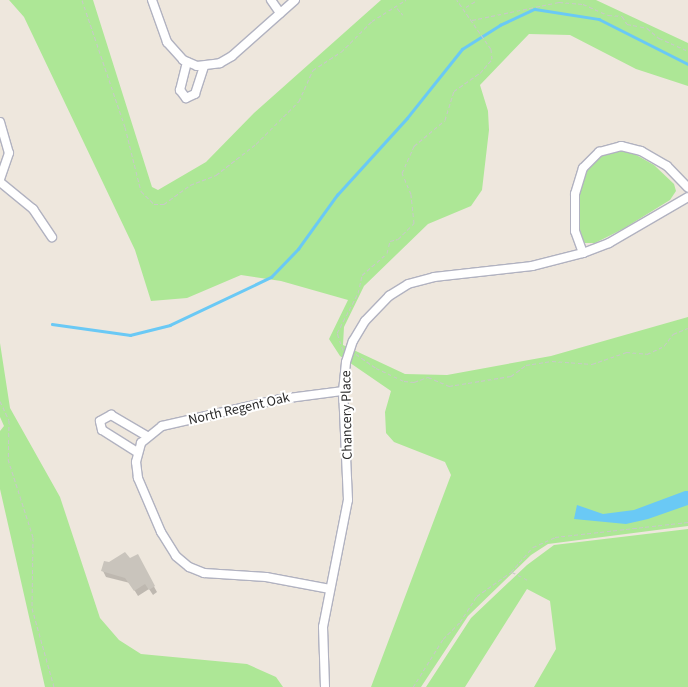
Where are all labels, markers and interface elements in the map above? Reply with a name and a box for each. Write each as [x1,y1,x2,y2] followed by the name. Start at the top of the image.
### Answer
[338,370,356,460] street label: Chancery Place
[187,389,291,429] street label: North Regent Oak

